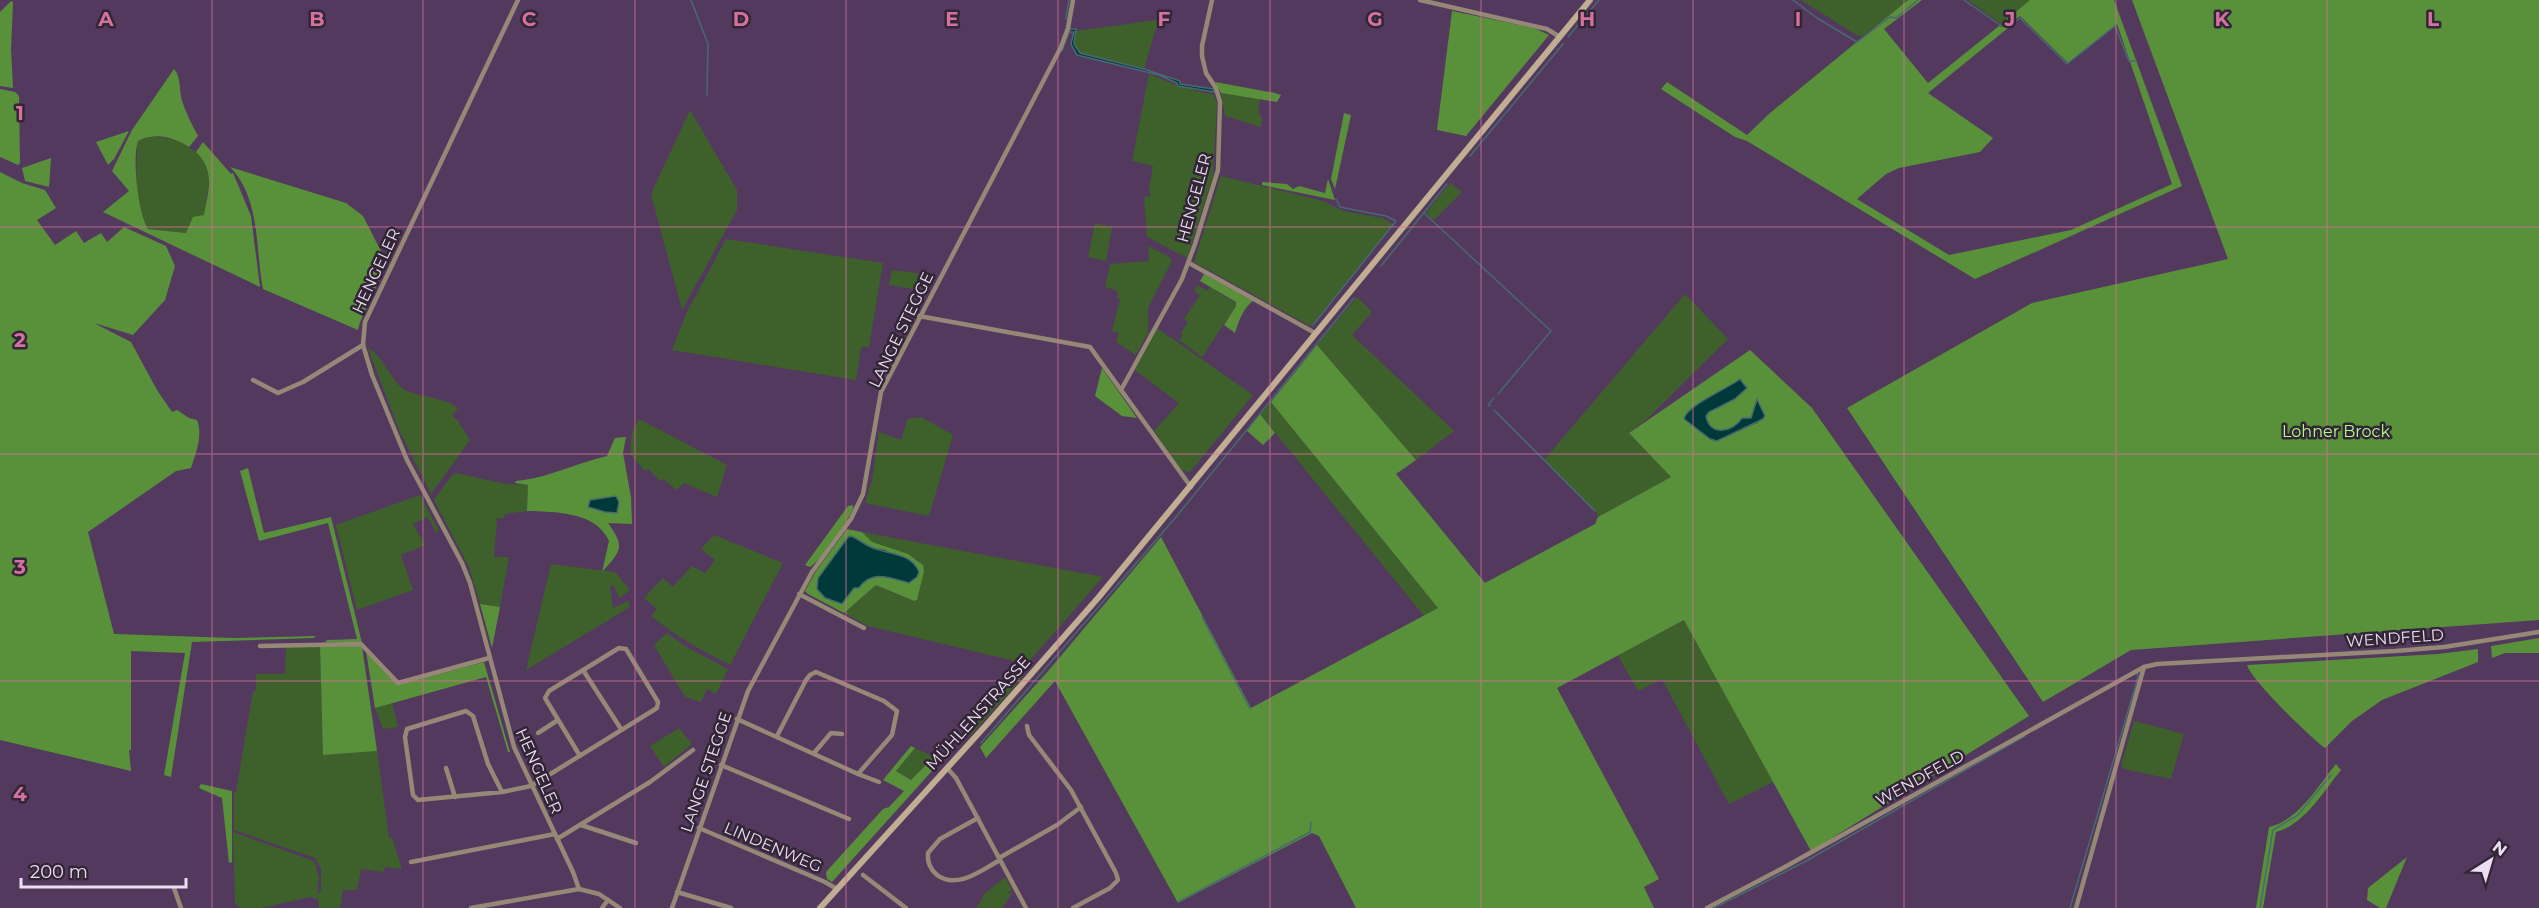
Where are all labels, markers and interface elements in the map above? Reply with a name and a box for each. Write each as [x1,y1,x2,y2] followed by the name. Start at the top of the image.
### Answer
[97,7,114,31] text: A
[309,7,325,31] text: B
[522,7,537,31] text: C
[733,7,749,31] text: D
[945,7,959,31] text: E
[1158,7,1171,31] text: F
[1367,7,1383,31] text: G
[1579,7,1595,31] text: H
[1795,7,1801,31] text: I
[2004,7,2015,31] text: J
[2215,7,2231,31] text: K
[2427,7,2439,31] text: L
[16,101,24,125] text: 1
[1173,151,1215,245] street label: HENGELER
[348,226,404,316] street label: HENGELER
[865,269,937,391] street label: LANGE STEGGE
[14,328,26,352] text: 2
[2282,422,2390,441] park label: Lohner Brock
[13,555,26,579] text: 3
[2345,625,2445,651] street label: WENDFELD
[921,652,1034,774] street label: MÜHLENSTRASSE
[676,709,736,835] street label: LANGE STEGGE
[512,725,566,817] street label: HENGELER
[1873,746,1967,810] street label: WENDFELD
[13,782,27,806] text: 4
[721,818,825,876] street label: LINDENWEG
[2461,830,2521,890] north arrow
[2489,837,2511,860] text: N
[21,851,186,889] scale bar
[30,861,88,883] text: 200 m

